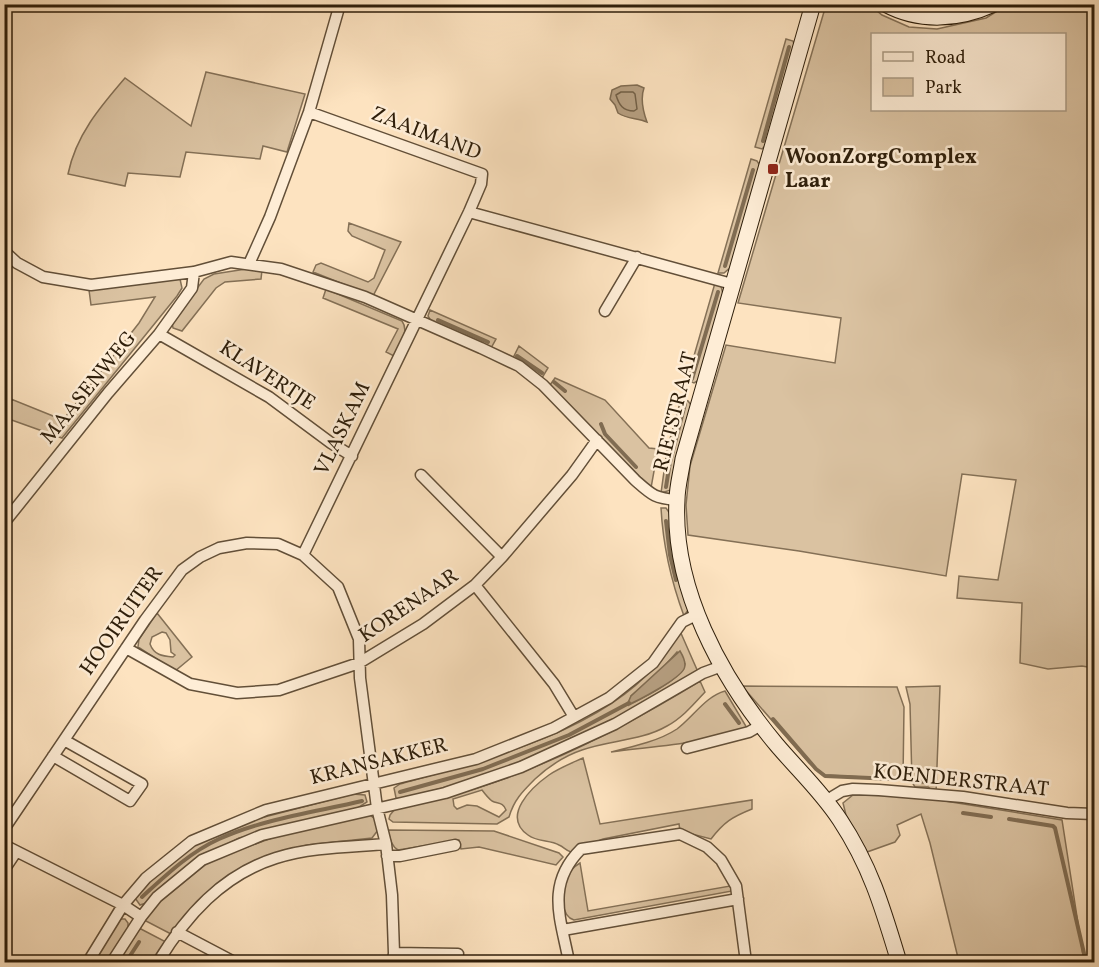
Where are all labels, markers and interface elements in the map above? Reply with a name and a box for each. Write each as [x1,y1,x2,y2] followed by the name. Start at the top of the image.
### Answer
[871,33,1066,111] legend
[925,46,966,71] text: Road
[925,76,962,101] text: Park
[367,100,485,168] street label: ZAAIMAND
[785,143,977,196] place label: WoonZorgComplex Laar
[766,162,780,176] marker: WoonZorgComplex Laar
[34,325,144,451] street label: MAASENWEG
[213,334,321,418] street label: KLAVERTJE
[647,349,705,475] street label: RIETSTRAAT
[308,377,378,481] street label: VLASKAM
[73,560,171,682] street label: HOOIRUITER
[353,562,465,650] street label: KORENAAR
[307,731,451,793] street label: KRANSAKKER
[872,757,1050,805] street label: KOENDERSTRAAT

